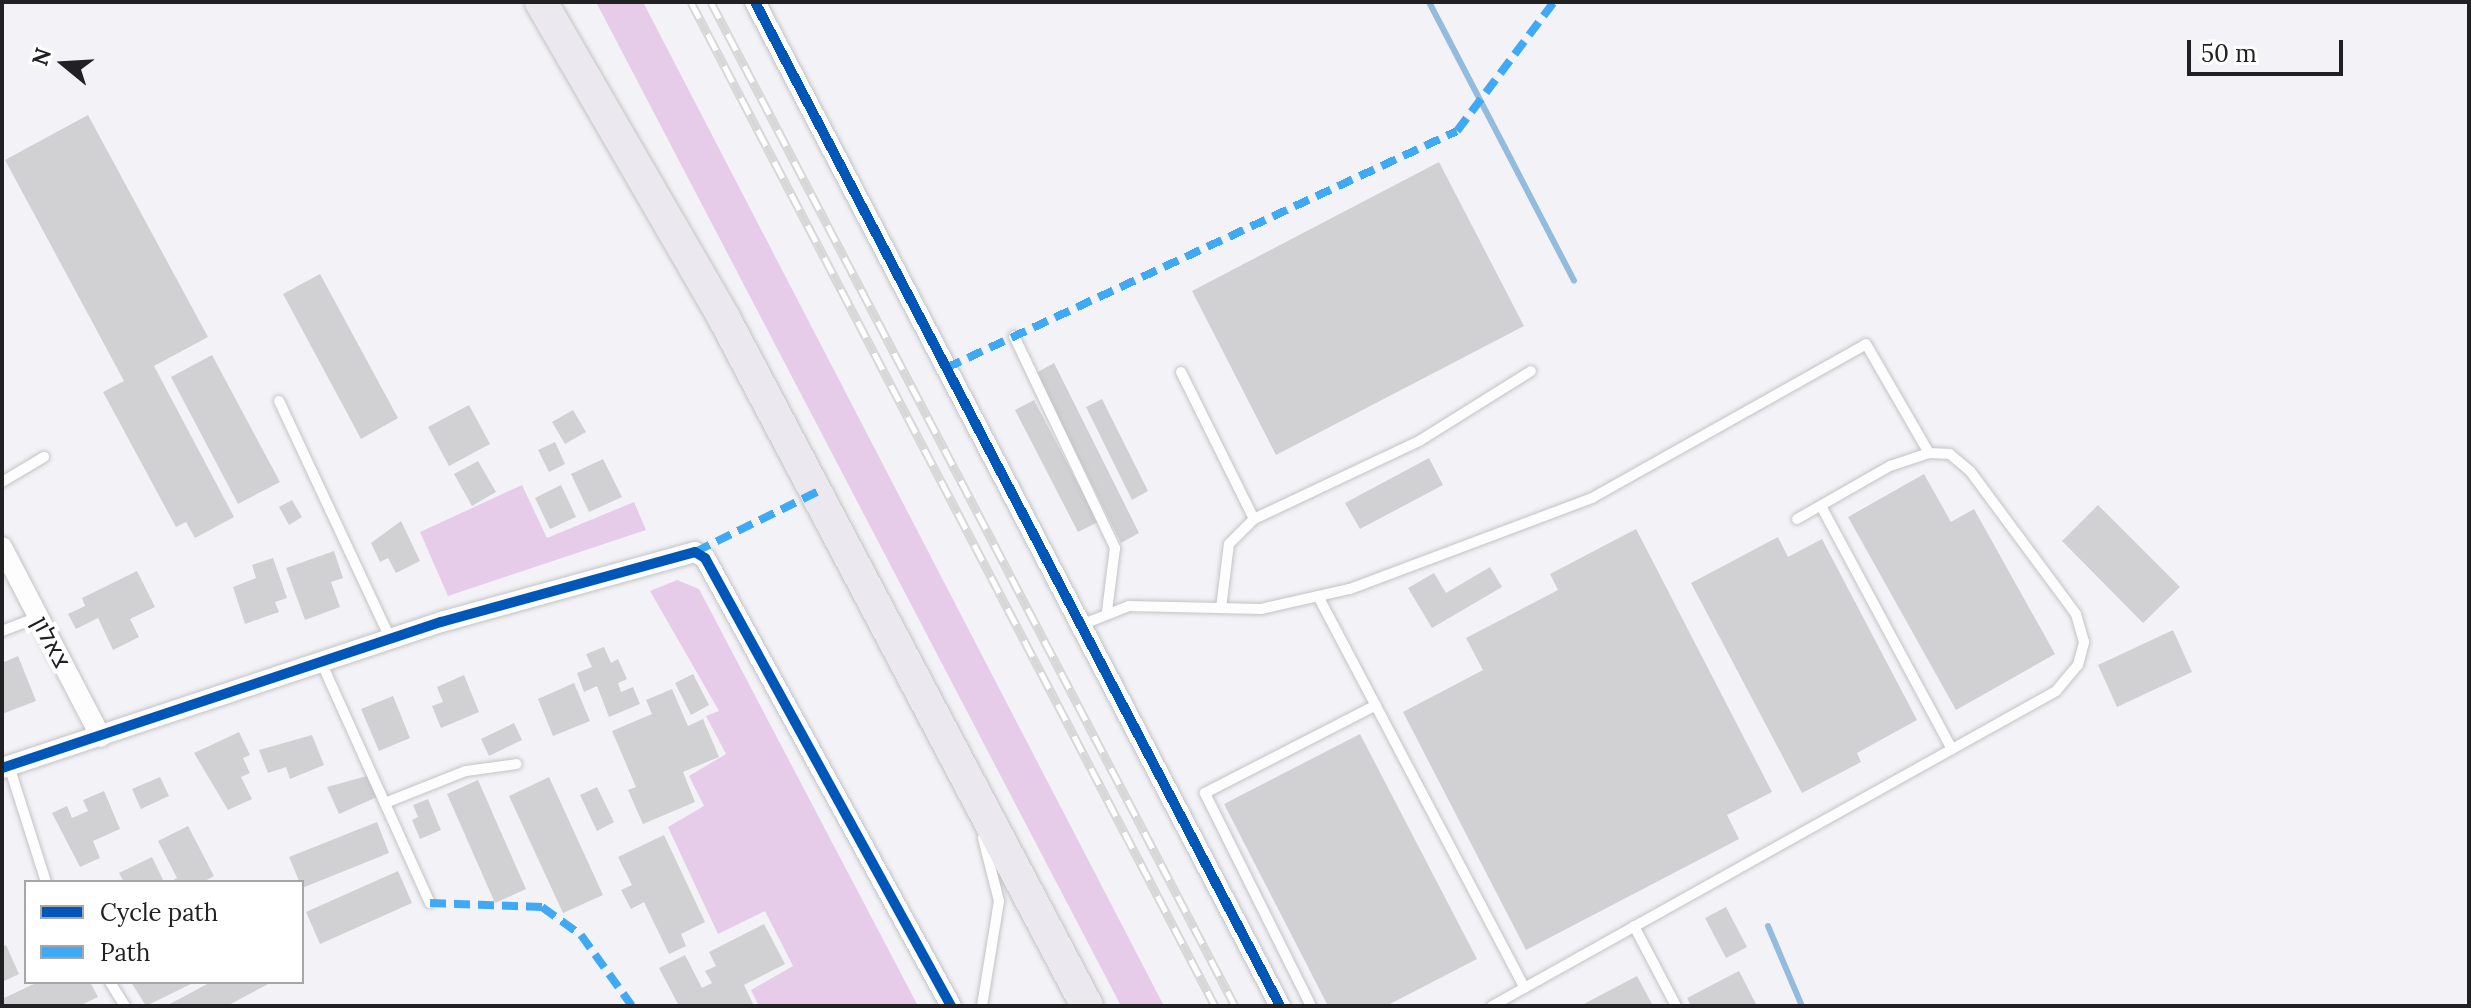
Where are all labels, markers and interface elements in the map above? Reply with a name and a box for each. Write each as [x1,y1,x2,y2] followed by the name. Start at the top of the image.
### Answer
[24,24,104,104] north arrow
[2191,24,2347,74] scale bar
[2201,38,2257,69] text: 50 m
[25,44,57,69] text: N
[25,611,77,673] street label: צאלון
[24,880,304,984] legend
[100,897,218,928] text: Cycle path
[100,937,150,968] text: Path

